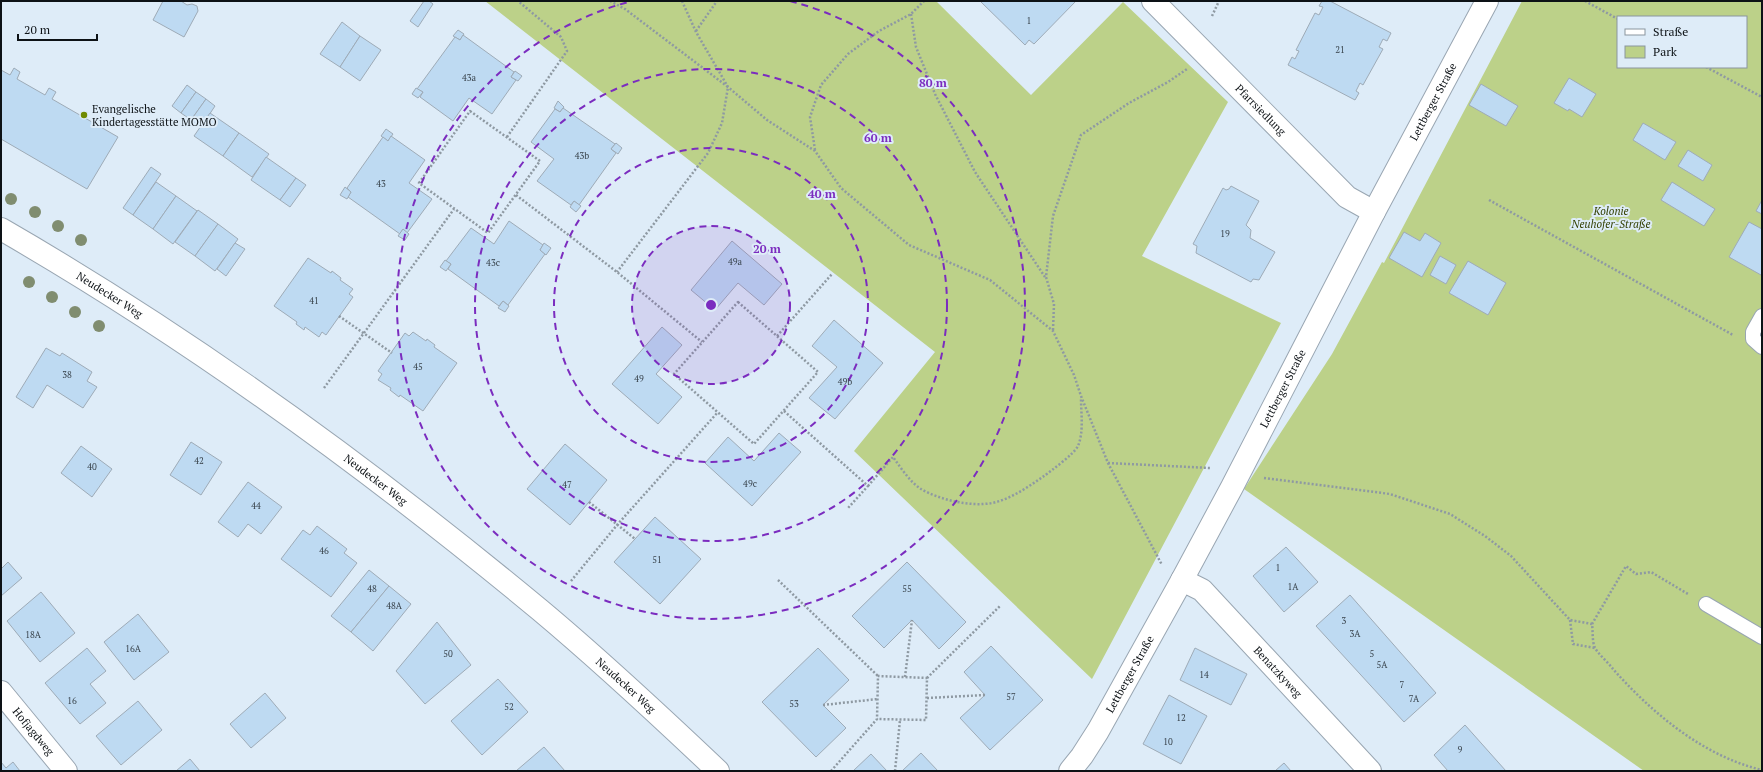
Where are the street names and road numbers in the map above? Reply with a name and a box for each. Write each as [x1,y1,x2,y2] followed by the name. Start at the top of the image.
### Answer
[1407,60,1460,143] street label: Lettberger Straße
[1232,81,1289,138] street label: Pfarrsiedlung
[74,269,146,321] street label: Neudecker Weg
[1257,347,1309,430] street label: Lettberger Straße
[341,451,410,508] street label: Neudecker Weg
[1103,633,1157,715] street label: Lettberger Straße
[1251,643,1305,700] street label: Benatzkyweg
[593,655,659,716] street label: Neudecker Weg
[10,705,57,758] street label: Hofjagdweg

